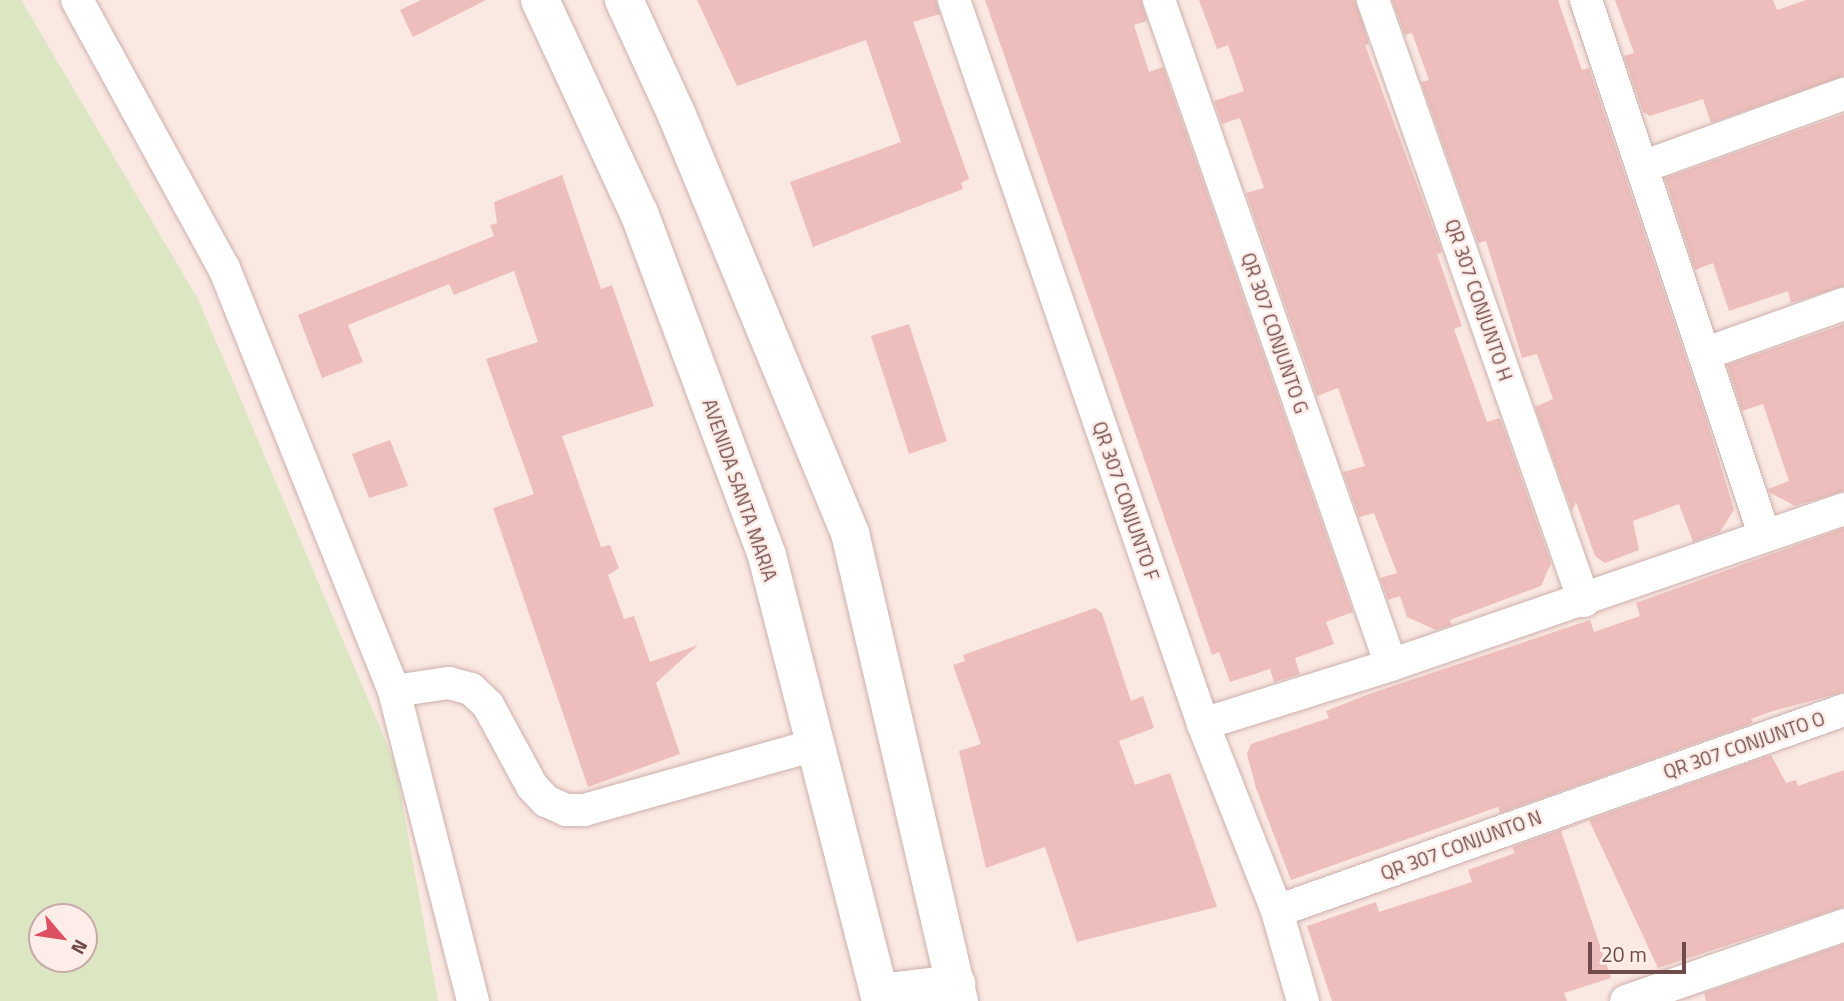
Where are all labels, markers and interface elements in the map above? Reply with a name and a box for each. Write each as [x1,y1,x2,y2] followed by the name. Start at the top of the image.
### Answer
[1441,216,1517,384] street label: QR 307 CONJUNTO H
[1237,250,1313,416] street label: QR 307 CONJUNTO G
[698,396,782,584] street label: AVENIDA SANTA MARIA
[1088,418,1164,584] street label: QR 307 CONJUNTO F
[1660,707,1828,783] street label: QR 307 CONJUNTO O
[1377,805,1545,885] street label: QR 307 CONJUNTO N
[28,903,98,973] north arrow
[1592,928,1690,972] scale bar
[64,935,96,960] text: N
[1601,938,1647,970] text: 20 m

